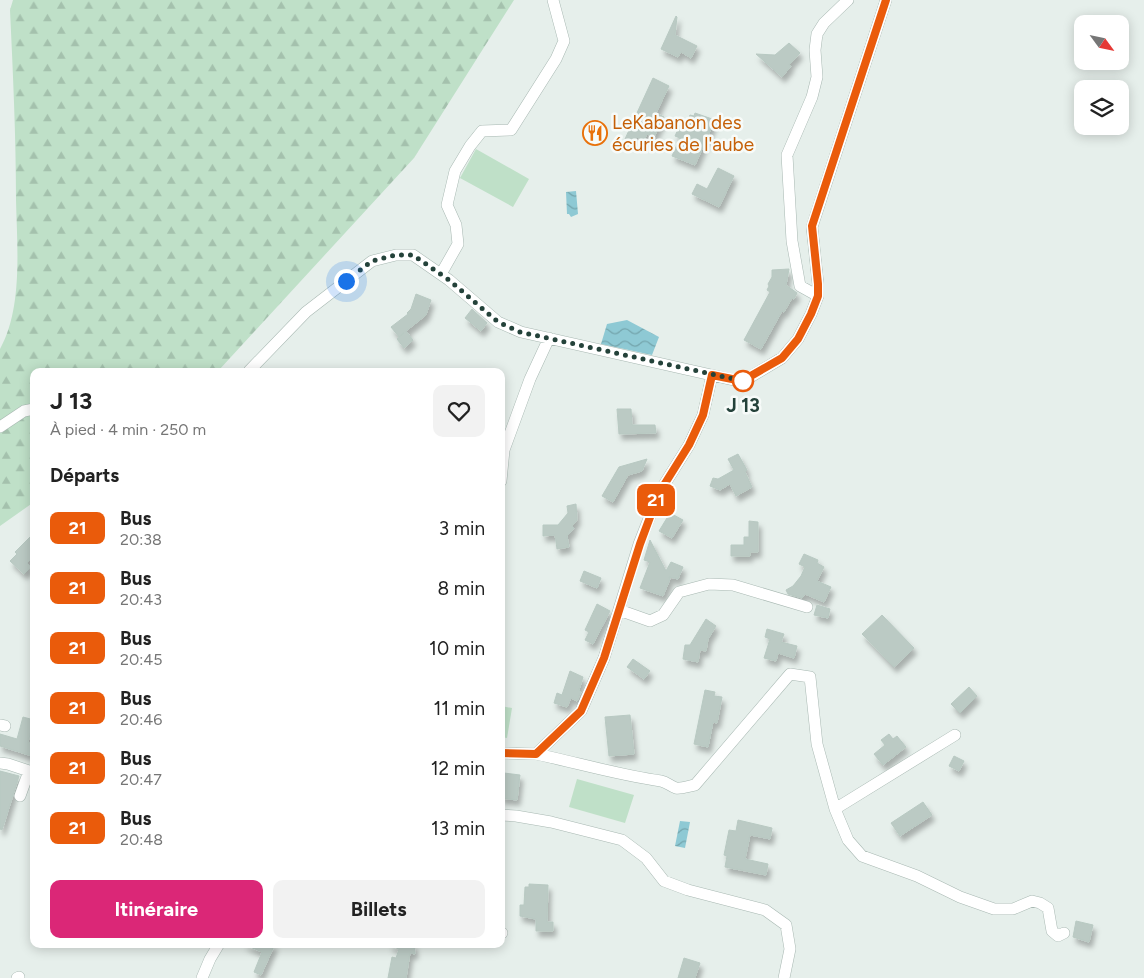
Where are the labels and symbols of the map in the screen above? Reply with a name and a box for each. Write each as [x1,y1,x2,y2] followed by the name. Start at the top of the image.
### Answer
[1074,15,1129,70] north arrow
[612,111,754,156] place label: LeKabanon des écuries de l'aube
[582,120,608,146] restaurant icon: LeKabanon des écuries de l'aube
[334,269,359,294] your location
[732,370,754,392] marker: J 13
[726,394,760,417] place label: J 13
[634,484,678,516] line badge: 21

